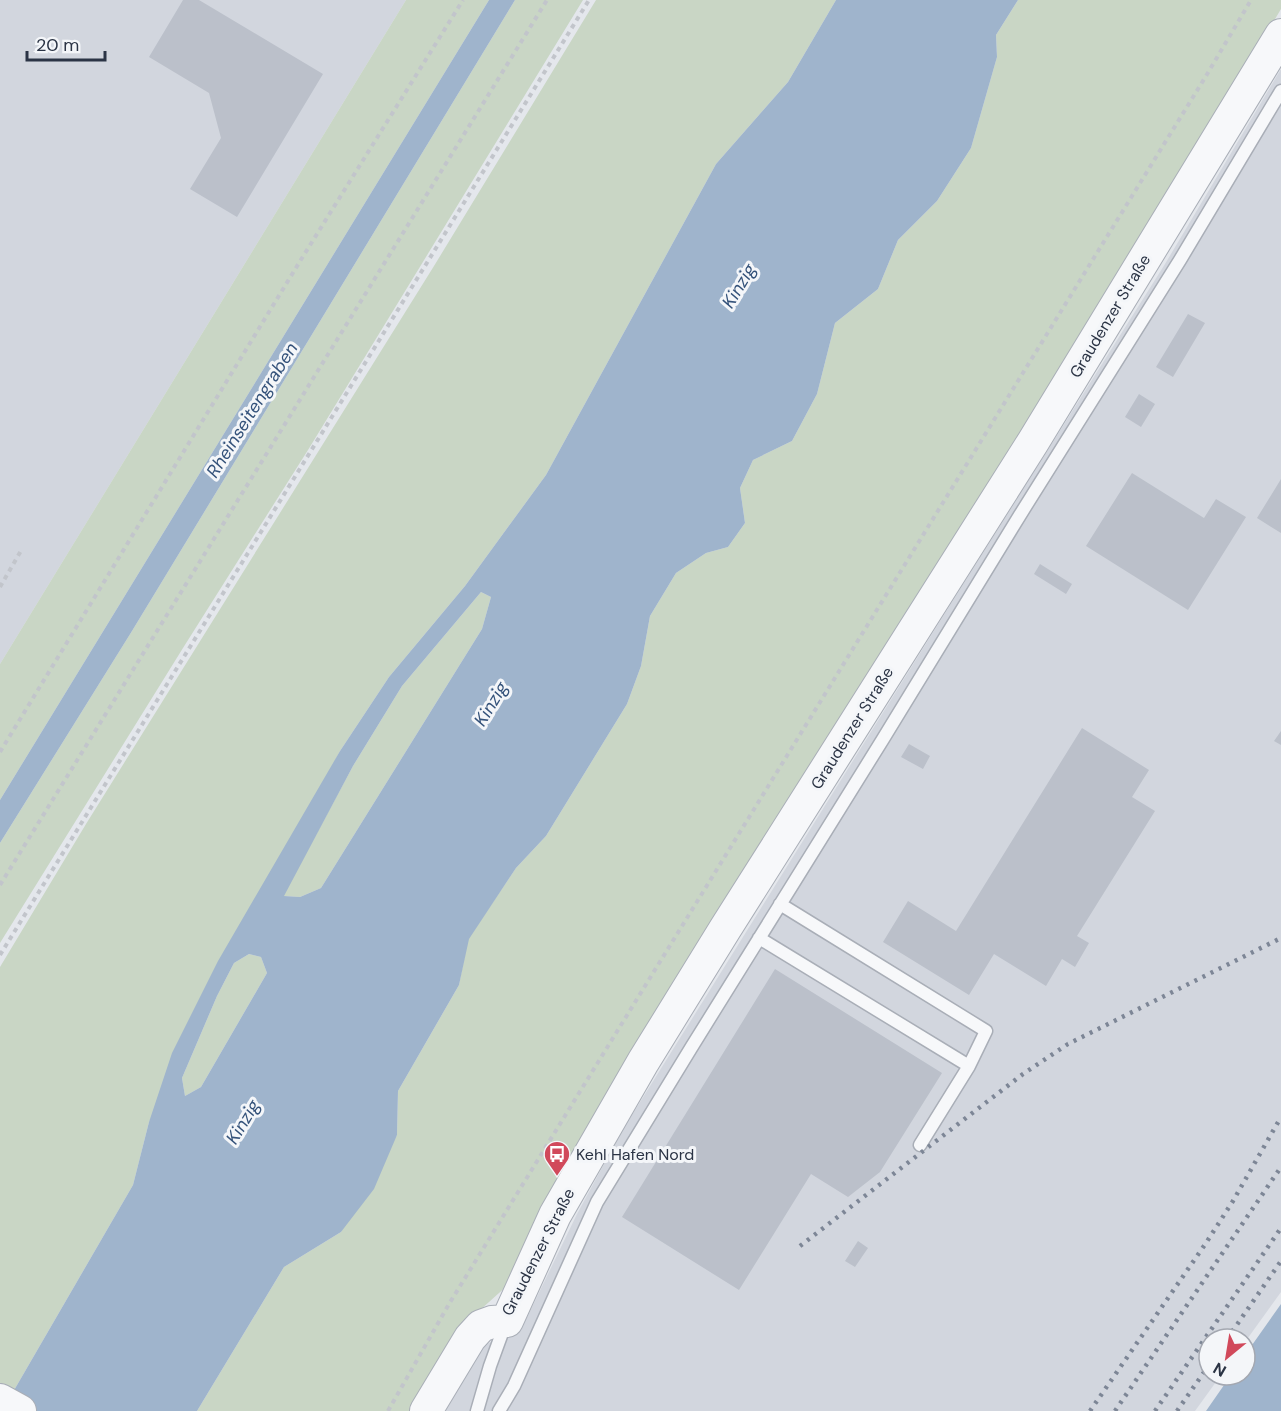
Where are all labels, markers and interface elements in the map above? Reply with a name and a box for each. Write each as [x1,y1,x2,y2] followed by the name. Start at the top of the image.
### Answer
[27,24,105,62] scale bar
[36,33,79,57] text: 20 m
[1065,250,1155,382] street label: Graudenzer Straße
[716,258,762,313] water label: Kinzig
[201,338,303,482] water label: Rheinseitengraben
[806,663,898,793] street label: Graudenzer Straße
[468,676,514,731] water label: Kinzig
[220,1094,266,1149] water label: Kinzig
[542,1139,572,1177] bus stop icon: Kehl Hafen Nord
[576,1144,694,1165] place label: Kehl Hafen Nord
[497,1185,579,1319] street label: Graudenzer Straße
[1197,1327,1257,1387] north arrow
[1209,1358,1230,1382] text: N

